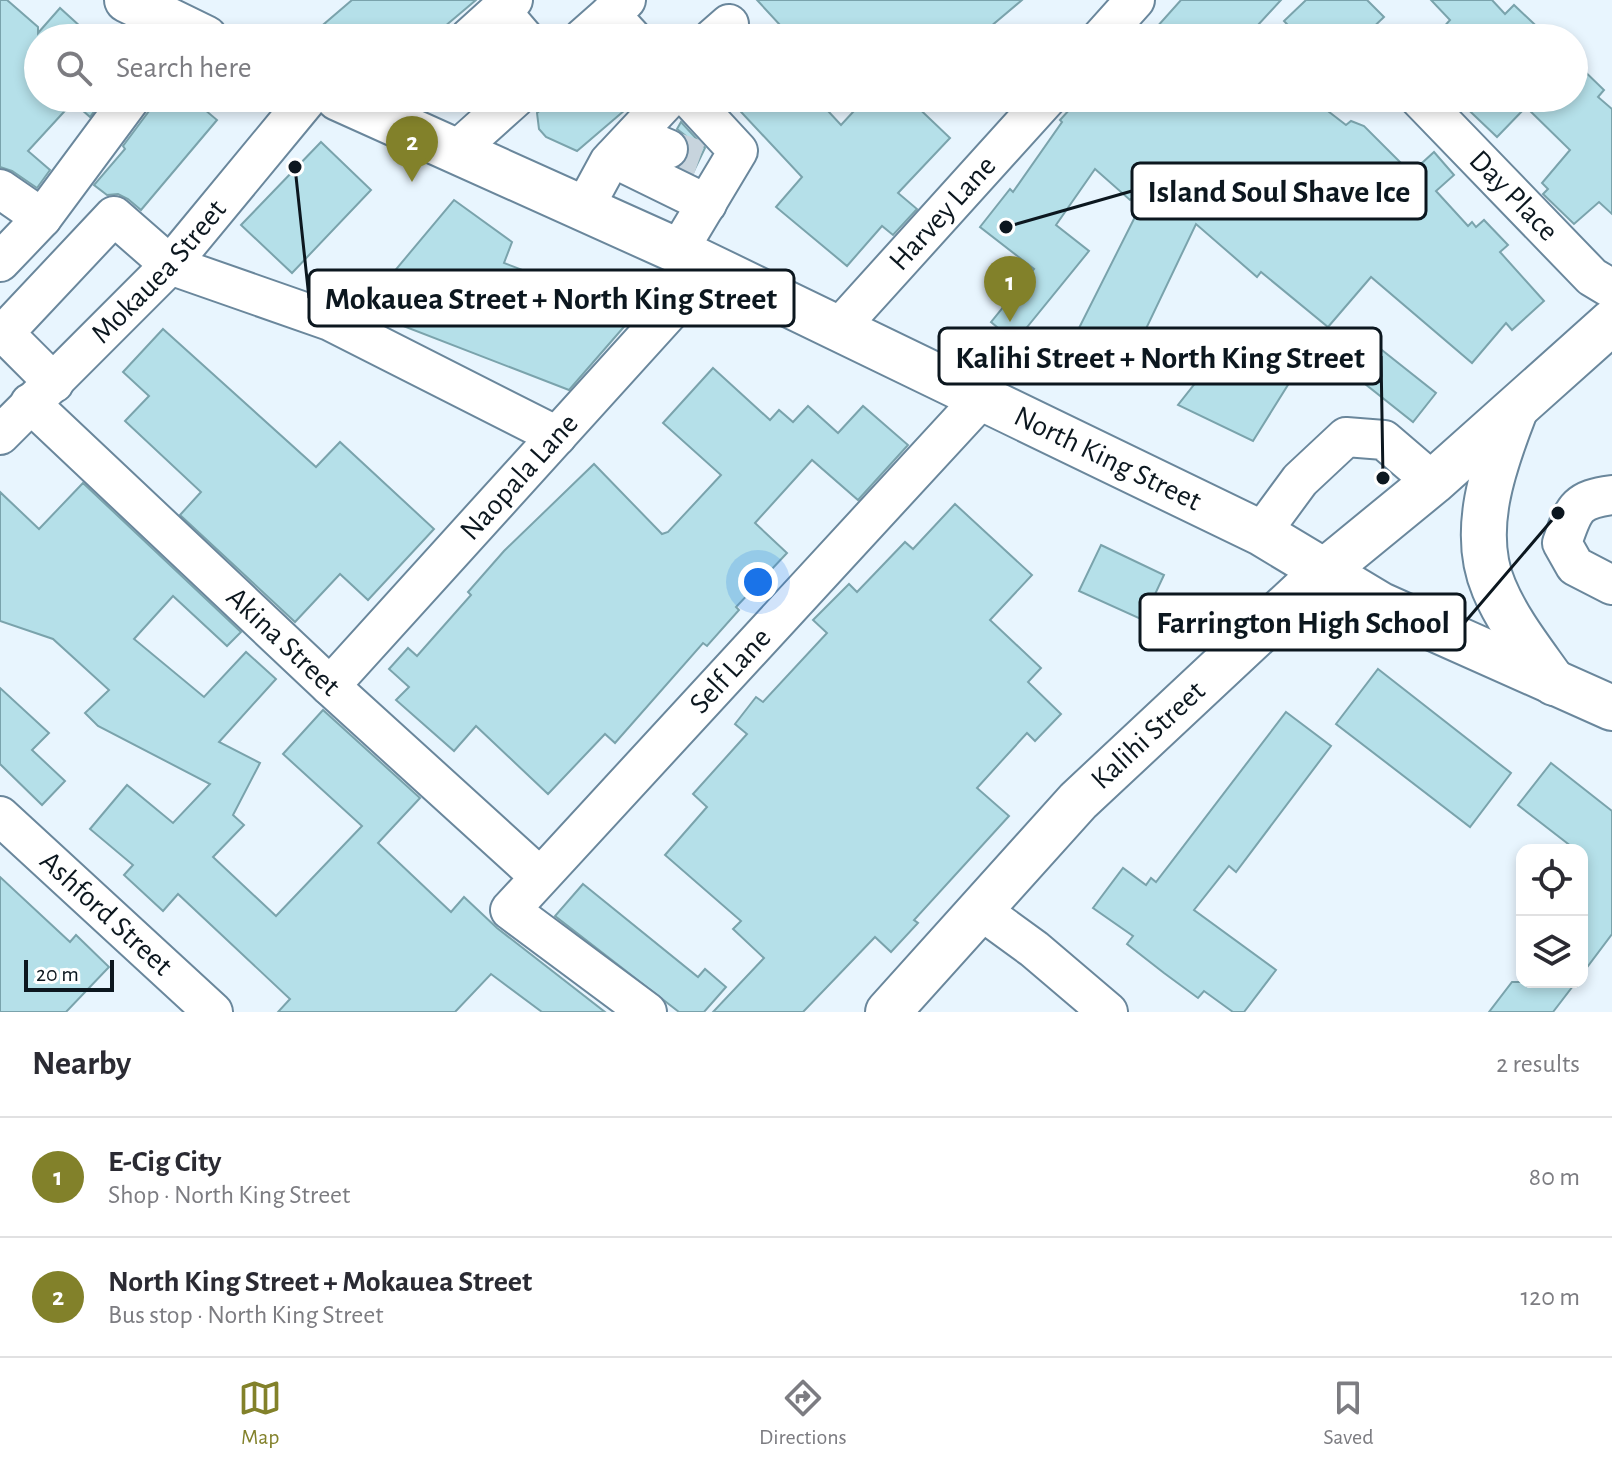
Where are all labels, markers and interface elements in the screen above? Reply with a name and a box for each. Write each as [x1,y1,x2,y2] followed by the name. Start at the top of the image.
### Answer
[24,24,1588,112] search box
[52,46,96,90] icon: search
[116,53,252,83] text: Search here
[386,116,438,182] pin: 2
[1463,145,1564,247] street label: Day Place
[884,150,1002,276] street label: Harvey Lane
[1132,163,1426,219] callout: Island Soul Shave Ice
[1148,176,1410,208] text: Island Soul Shave Ice
[86,194,232,349] street label: Mokauea Street
[984,256,1036,322] pin: 1
[309,270,794,326] callout: Mokauea Street + North King Street
[325,283,777,315] text: Mokauea Street + North King Street
[939,328,1381,384] callout: Kalihi Street + North King Street
[955,342,1365,374] text: Kalihi Street + North King Street
[1009,401,1206,517] street label: North King Street
[455,408,584,546] street label: Naopala Lane
[738,562,778,602] your location
[221,582,346,702] street label: Akina Street
[1140,594,1465,650] callout: Farrington High School
[1156,607,1450,639] text: Farrington High School
[684,622,777,719] street label: Self Lane
[1086,675,1211,795] street label: Kalihi Street
[1516,844,1588,988] map controls
[1516,844,1588,916] button: locate
[34,846,178,982] street label: Ashford Street
[1516,916,1588,988] button: layers
[24,956,114,992] scale bar
[36,963,79,985] text: 20 m
[32,1047,131,1081] text: Nearby
[1496,1051,1580,1077] text: 2 results
[108,1147,222,1177] text: E-Cig City
[53,1164,63,1190] text: 1
[1529,1164,1580,1190] text: 80 m
[108,1182,350,1208] text: Shop · North King Street
[108,1267,532,1297] text: North King Street + Mokauea Street
[52,1284,64,1310] text: 2
[1520,1284,1580,1310] text: 120 m
[108,1302,384,1328] text: Bus stop · North King Street
[238,1376,282,1450] tab: Map
[759,1376,847,1450] tab: Directions
[1323,1376,1374,1450] tab: Saved

